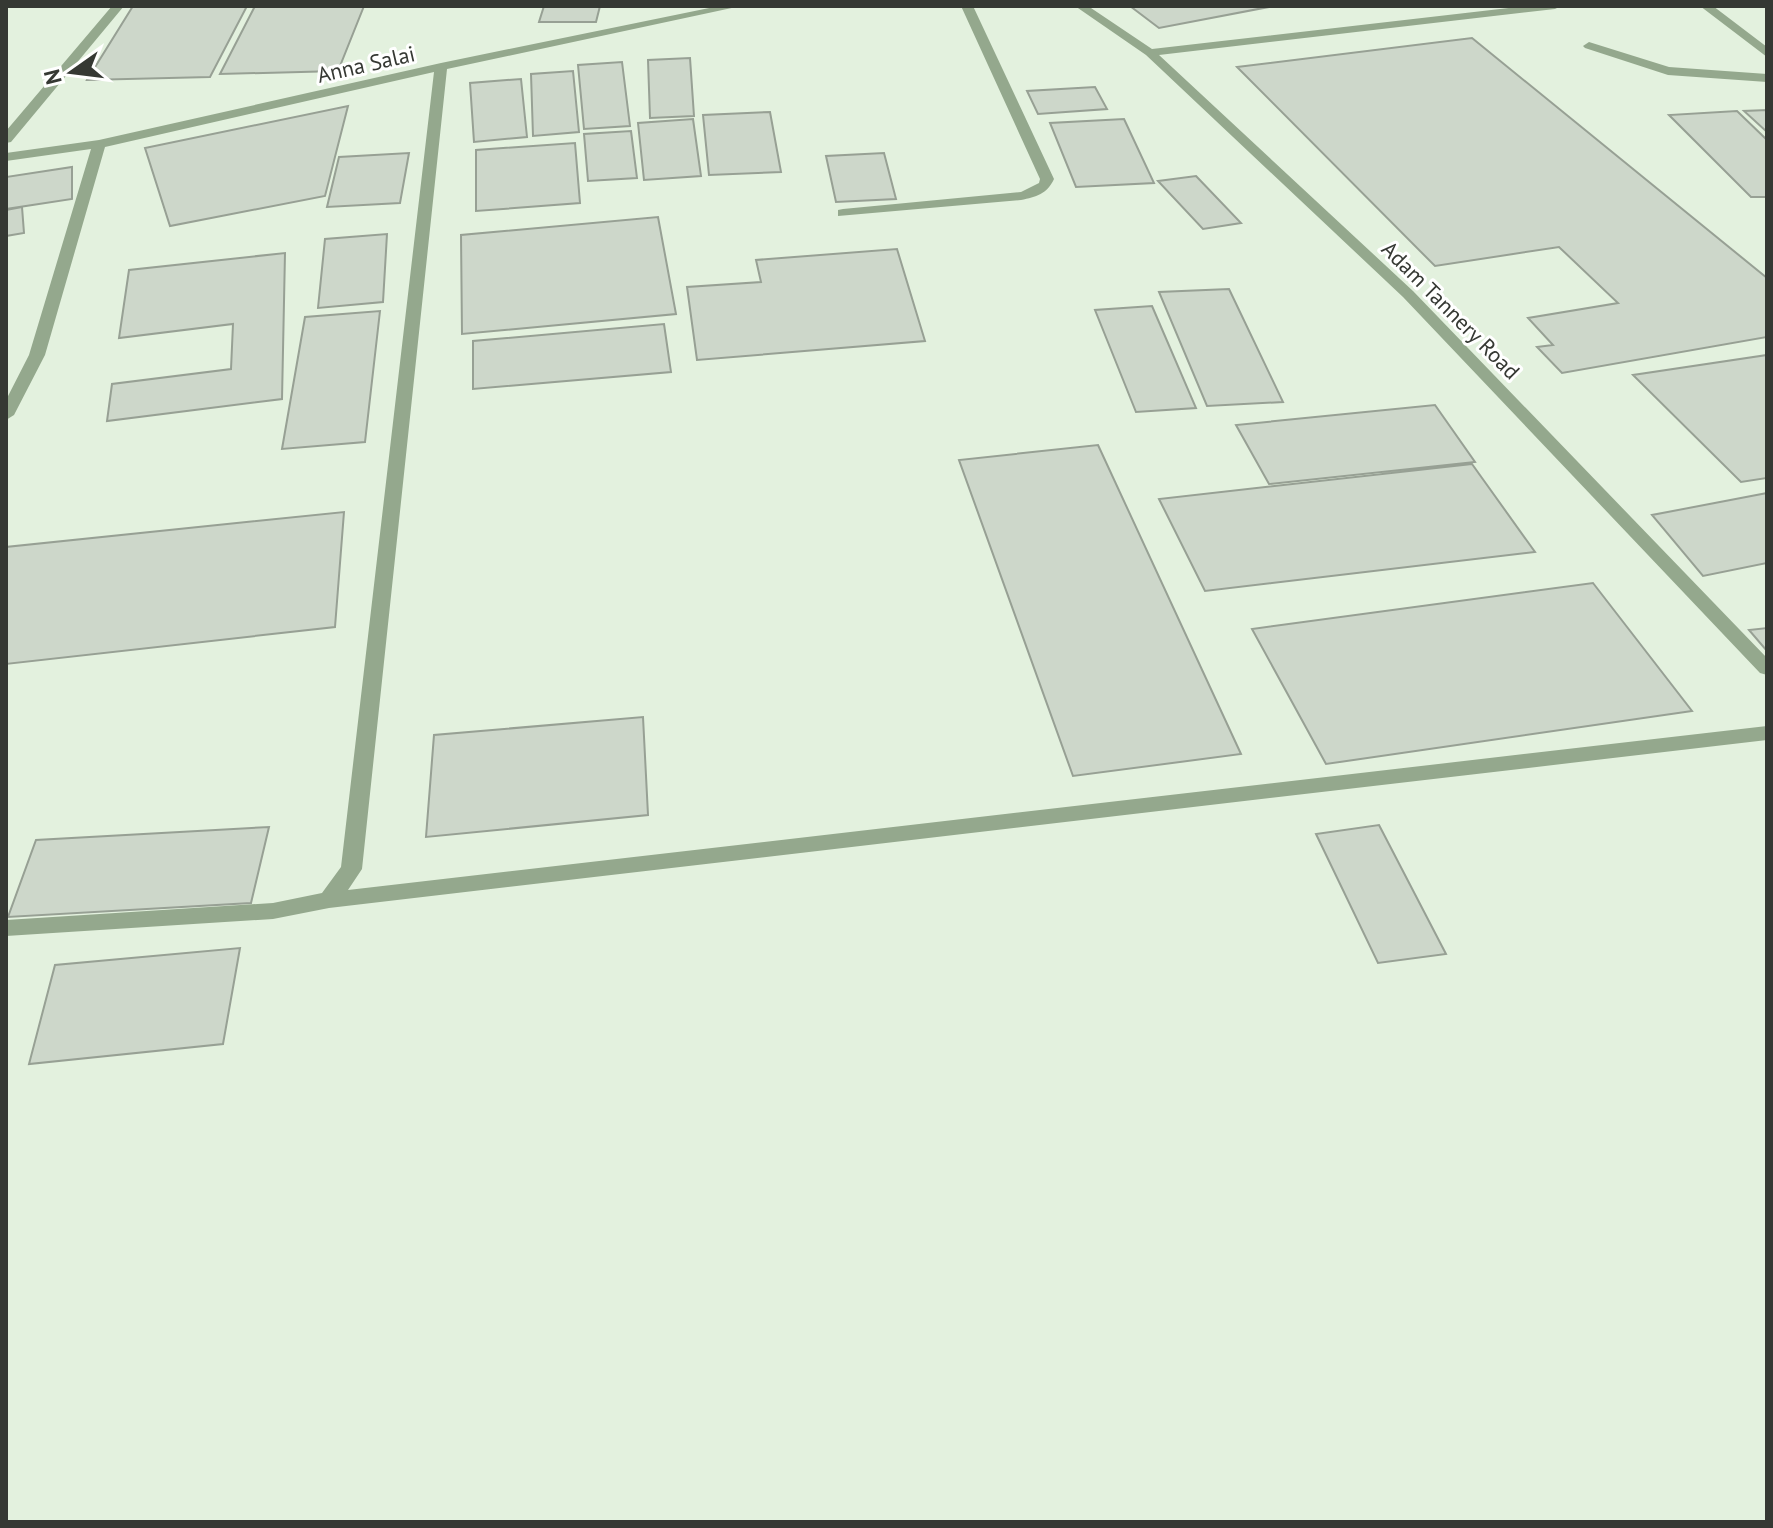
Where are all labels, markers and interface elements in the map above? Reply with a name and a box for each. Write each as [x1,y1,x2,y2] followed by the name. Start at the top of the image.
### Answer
[32,32,112,112] north arrow
[314,39,418,89] street label: Anna Salai
[37,66,68,87] text: N
[1376,235,1526,385] street label: Adam Tannery Road

